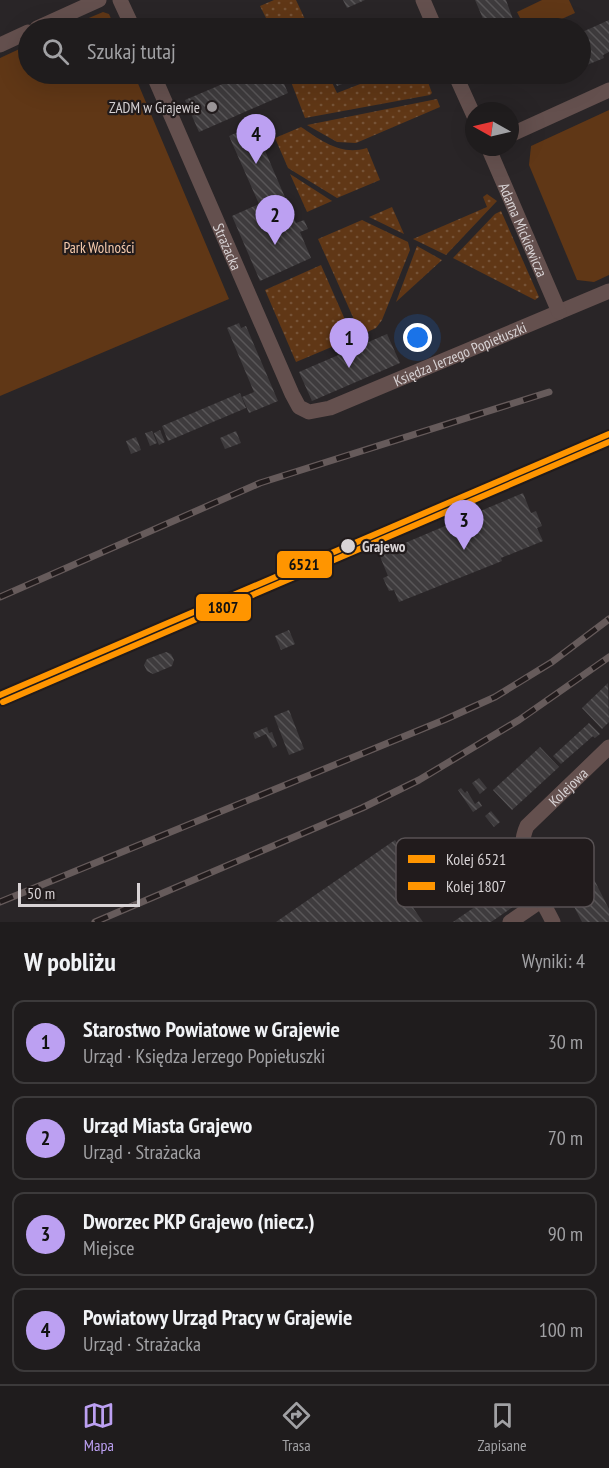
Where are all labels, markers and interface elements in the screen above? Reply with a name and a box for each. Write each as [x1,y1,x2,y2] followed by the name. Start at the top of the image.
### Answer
[18,18,591,84] search box
[39,35,72,68] icon: search
[87,37,176,65] text: Szukaj tutaj
[109,98,200,117] place label: ZADM w Grajewie
[205,100,219,114] marker: ZADM w Grajewie
[465,102,519,156] north arrow
[236,114,276,164] pin: 4
[495,180,552,280] street label: Adama Mickiewicza
[256,196,294,245] pin: 2
[209,220,246,273] street label: Strażacka
[63,238,135,257] park label: Park Wolności
[390,317,529,390] street label: Księdza Jerzego Popiełuszki
[330,318,368,368] pin: 1
[403,323,432,352] your location
[444,500,484,550] pin: 3
[339,537,357,555] marker: Grajewo
[362,537,406,556] place label: Grajewo
[276,550,333,579] line badge: 6521
[289,554,319,574] text: 6521
[195,593,252,622] line badge: 1807
[208,597,238,617] text: 1807
[544,763,592,810] street label: Kolejowa
[396,838,594,907] legend
[446,849,506,869] text: Kolej 6521
[446,876,506,896] text: Kolej 1807
[18,880,140,908] scale bar
[27,883,55,903] text: 50 m
[24,945,116,978] text: W pobliżu
[522,948,585,974] text: Wyniki: 4
[83,1015,340,1043] text: Starostwo Powiatowe w Grajewie
[41,1029,50,1055] text: 1
[548,1029,583,1055] text: 30 m
[83,1043,325,1069] text: Urząd · Księdza Jerzego Popiełuszki
[83,1111,252,1139] text: Urząd Miasta Grajewo
[41,1125,50,1151] text: 2
[548,1125,583,1151] text: 70 m
[83,1139,201,1165] text: Urząd · Strażacka
[83,1207,315,1235] text: Dworzec PKP Grajewo (niecz.)
[41,1221,50,1247] text: 3
[548,1221,583,1247] text: 90 m
[83,1235,134,1261] text: Miejsce
[83,1303,352,1331] text: Powiatowy Urząd Pracy w Grajewie
[41,1317,50,1343] text: 4
[539,1317,583,1343] text: 100 m
[83,1331,201,1357] text: Urząd · Strażacka
[82,1399,115,1455] tab: Mapa
[280,1399,313,1455] tab: Trasa
[478,1399,527,1455] tab: Zapisane

